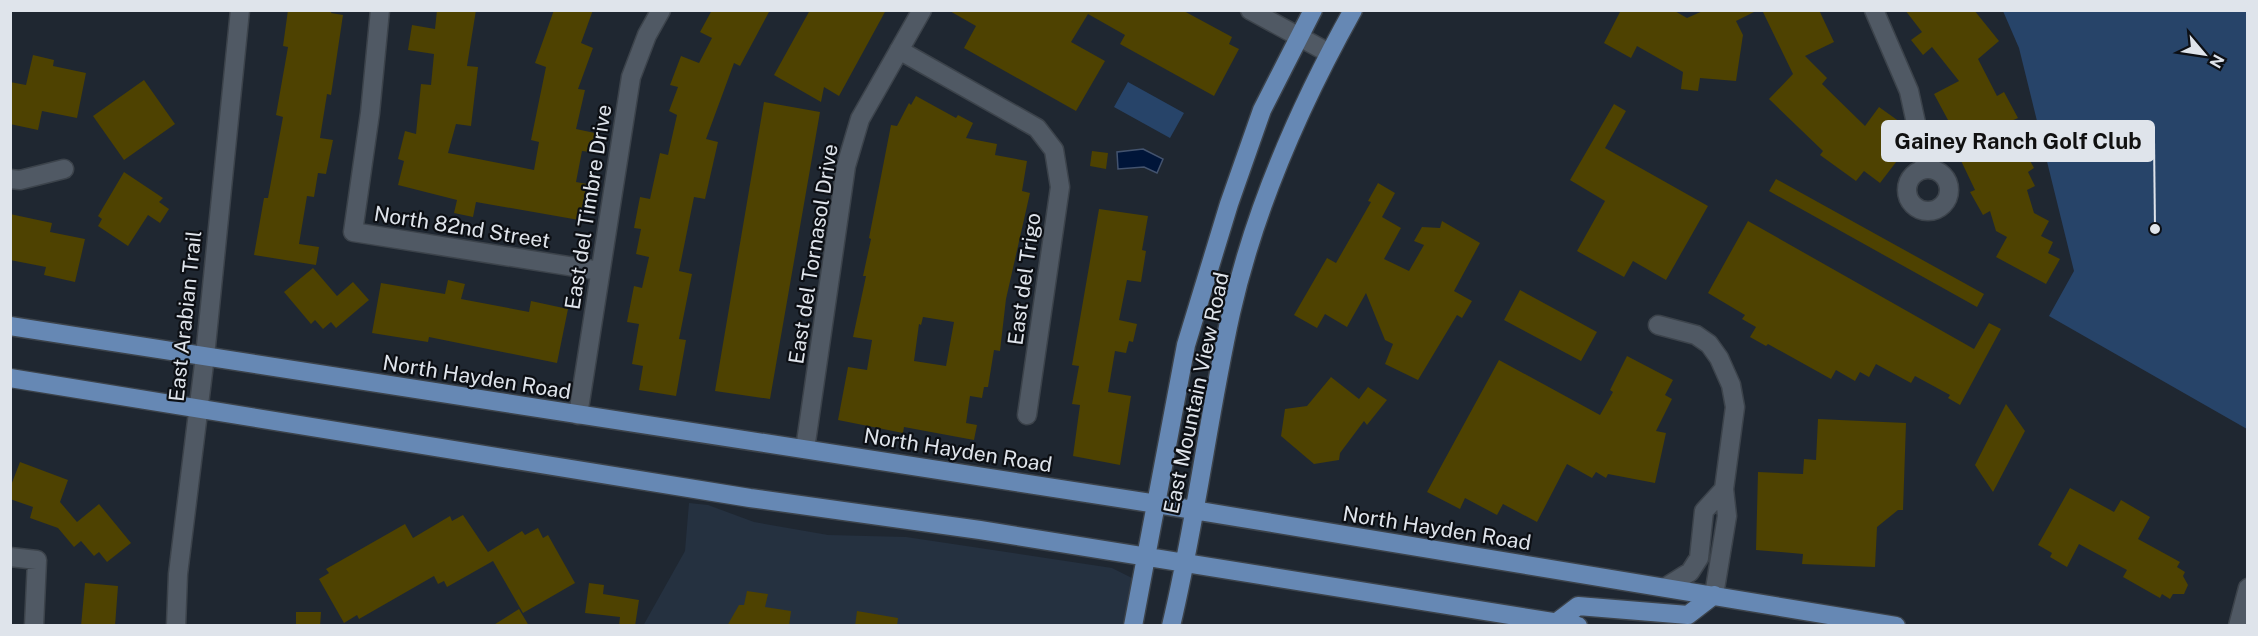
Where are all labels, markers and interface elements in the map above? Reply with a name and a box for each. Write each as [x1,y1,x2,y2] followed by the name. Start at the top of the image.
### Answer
[2174,24,2234,84] north arrow
[2205,51,2228,71] text: N
[559,103,617,311] street label: East del Timbre Drive
[1882,121,2154,161] callout: Gainey Ranch Golf Club
[1894,128,2142,154] text: Gainey Ranch Golf Club
[783,142,843,366] street label: East del Tornasol Drive
[372,201,552,253] street label: North 82nd Street
[1002,211,1046,347] street label: East del Trigo
[164,229,206,403] street label: East Arabian Trail
[1158,270,1234,516] street label: East Mountain View Road
[381,350,573,404] street label: North Hayden Road
[862,423,1054,477] street label: North Hayden Road
[1341,501,1533,555] street label: North Hayden Road

